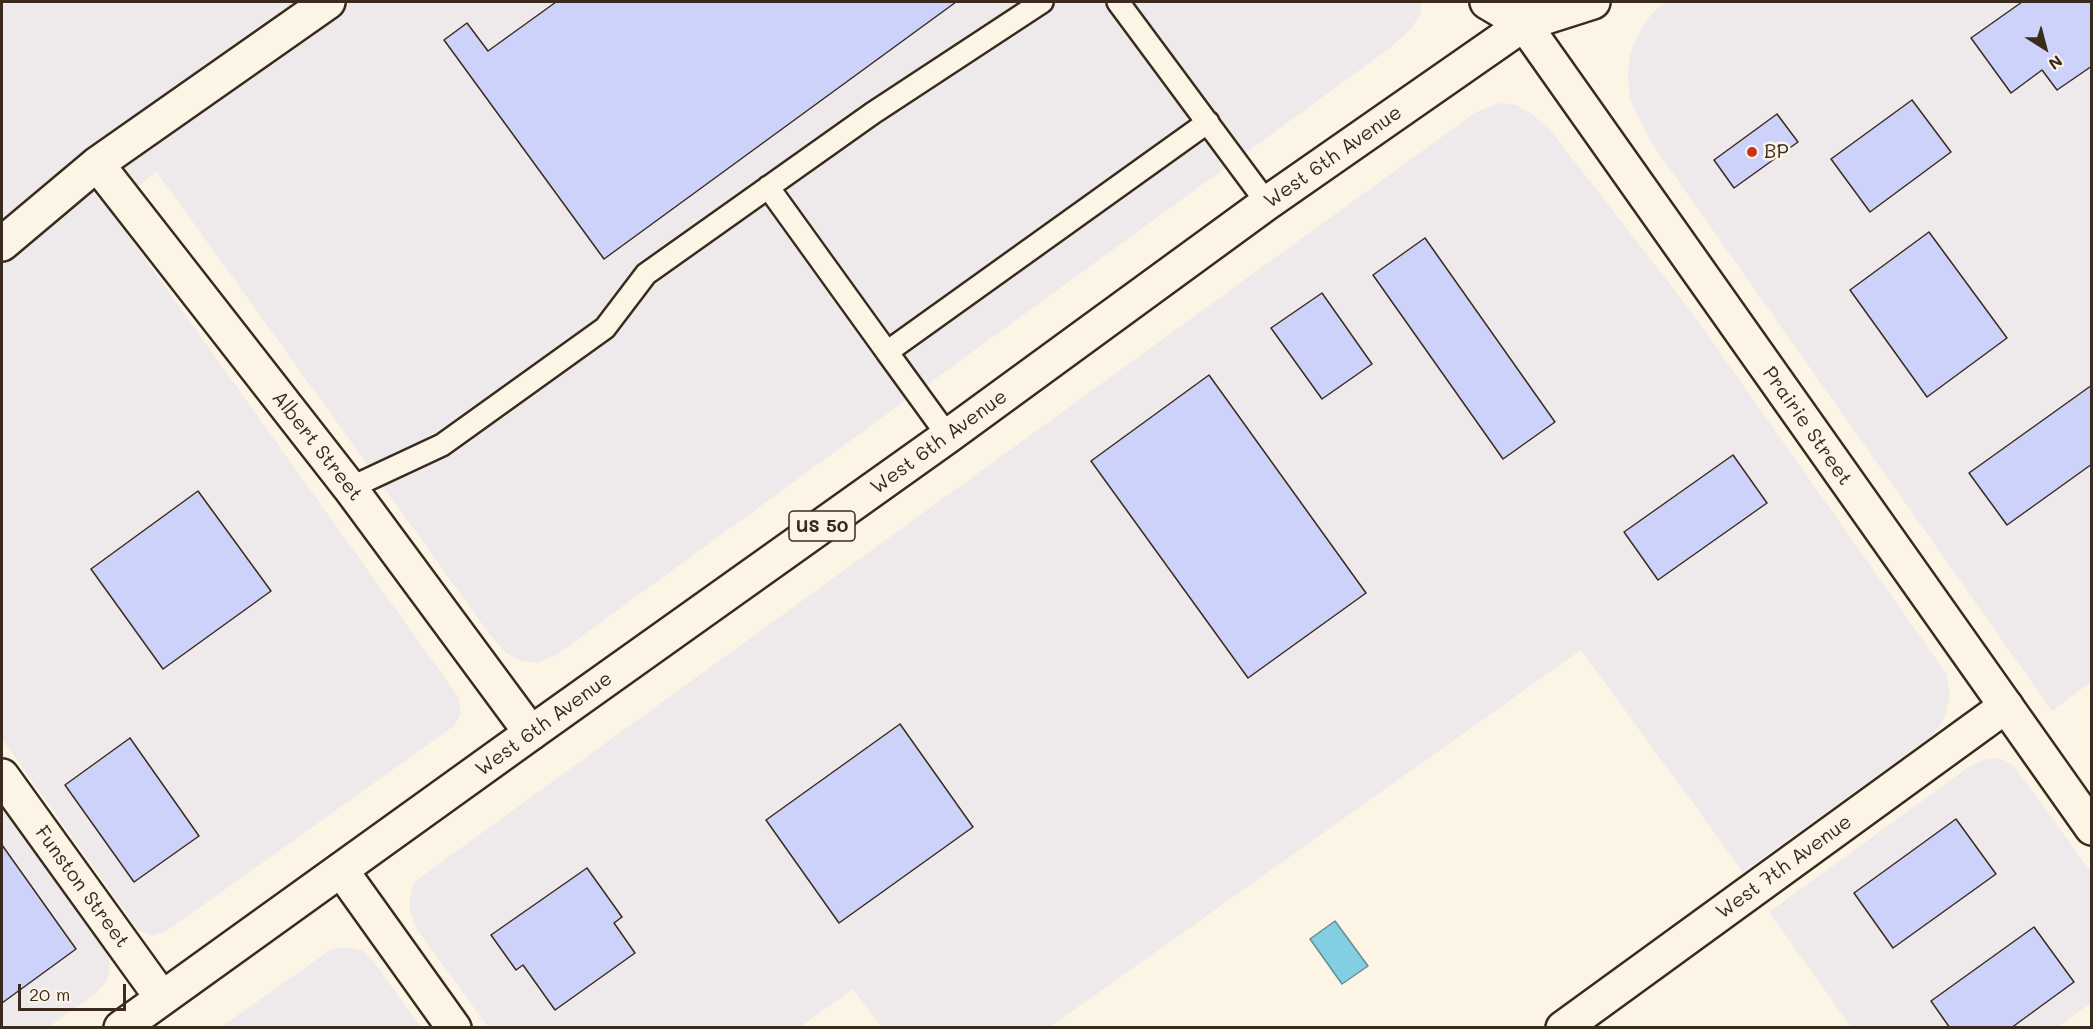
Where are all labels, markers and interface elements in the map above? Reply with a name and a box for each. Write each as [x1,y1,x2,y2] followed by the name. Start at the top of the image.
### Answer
[2015,18,2075,78] north arrow
[2045,51,2067,75] text: N
[1260,101,1406,213] street label: West 6th Avenue
[1764,140,1789,164] place label: BP
[1745,145,1759,159] marker: BP
[1757,362,1857,490] street label: Prairie Street
[866,384,1012,500] street label: West 6th Avenue
[267,386,367,506] street label: Albert Street
[789,511,855,541] road number: US 50
[471,666,617,782] street label: West 6th Avenue
[1712,810,1856,924] street label: West 7th Avenue
[30,821,134,953] street label: Funston Street
[21,972,129,1010] scale bar
[29,982,70,1006] text: 20 m

